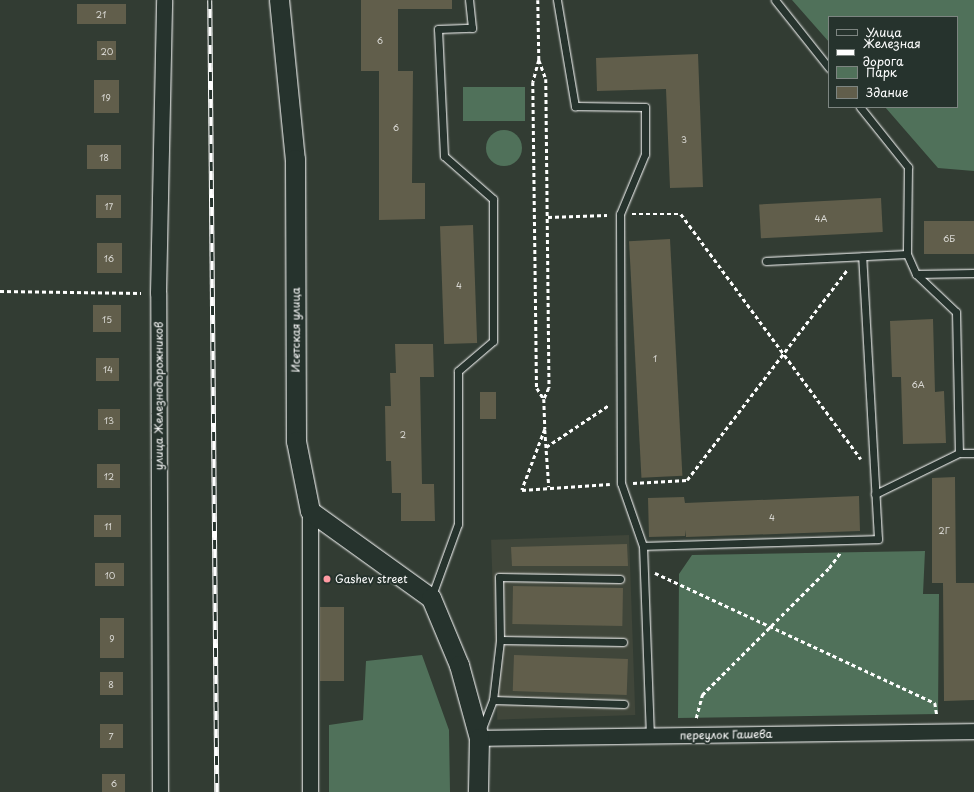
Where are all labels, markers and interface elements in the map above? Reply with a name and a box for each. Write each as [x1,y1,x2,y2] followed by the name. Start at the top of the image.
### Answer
[96,9,106,19] house number: 21
[828,16,958,108] legend
[866,23,902,41] text: Улица
[863,34,921,70] text: Железная дорога
[377,35,383,45] house number: 6
[101,46,113,56] house number: 20
[866,63,897,81] text: Парк
[866,83,908,101] text: Здание
[101,92,111,102] house number: 19
[393,122,399,132] house number: 6
[681,134,687,144] house number: 3
[99,152,109,162] house number: 18
[105,201,113,211] house number: 17
[815,213,827,223] house number: 4А
[943,233,955,243] house number: 6Б
[104,253,114,263] house number: 16
[456,280,462,290] house number: 4
[289,287,303,373] street label: Исетская улица
[102,314,112,324] house number: 15
[152,322,166,470] street label: улица Железнодорожников
[653,353,657,363] house number: 1
[103,364,113,374] house number: 14
[911,379,925,389] house number: 6А
[104,415,114,425] house number: 13
[400,429,406,439] house number: 2
[104,471,114,481] house number: 12
[769,512,775,522] house number: 4
[104,521,112,531] house number: 11
[938,525,950,535] house number: 2Г
[105,570,115,580] house number: 10
[335,572,408,586] place label: Gashev street
[322,574,332,584] marker: Gashev street
[109,633,115,643] house number: 9
[108,679,114,689] house number: 8
[679,728,773,742] street label: переулок Гашева
[108,731,114,741] house number: 7
[111,778,117,788] house number: 6

